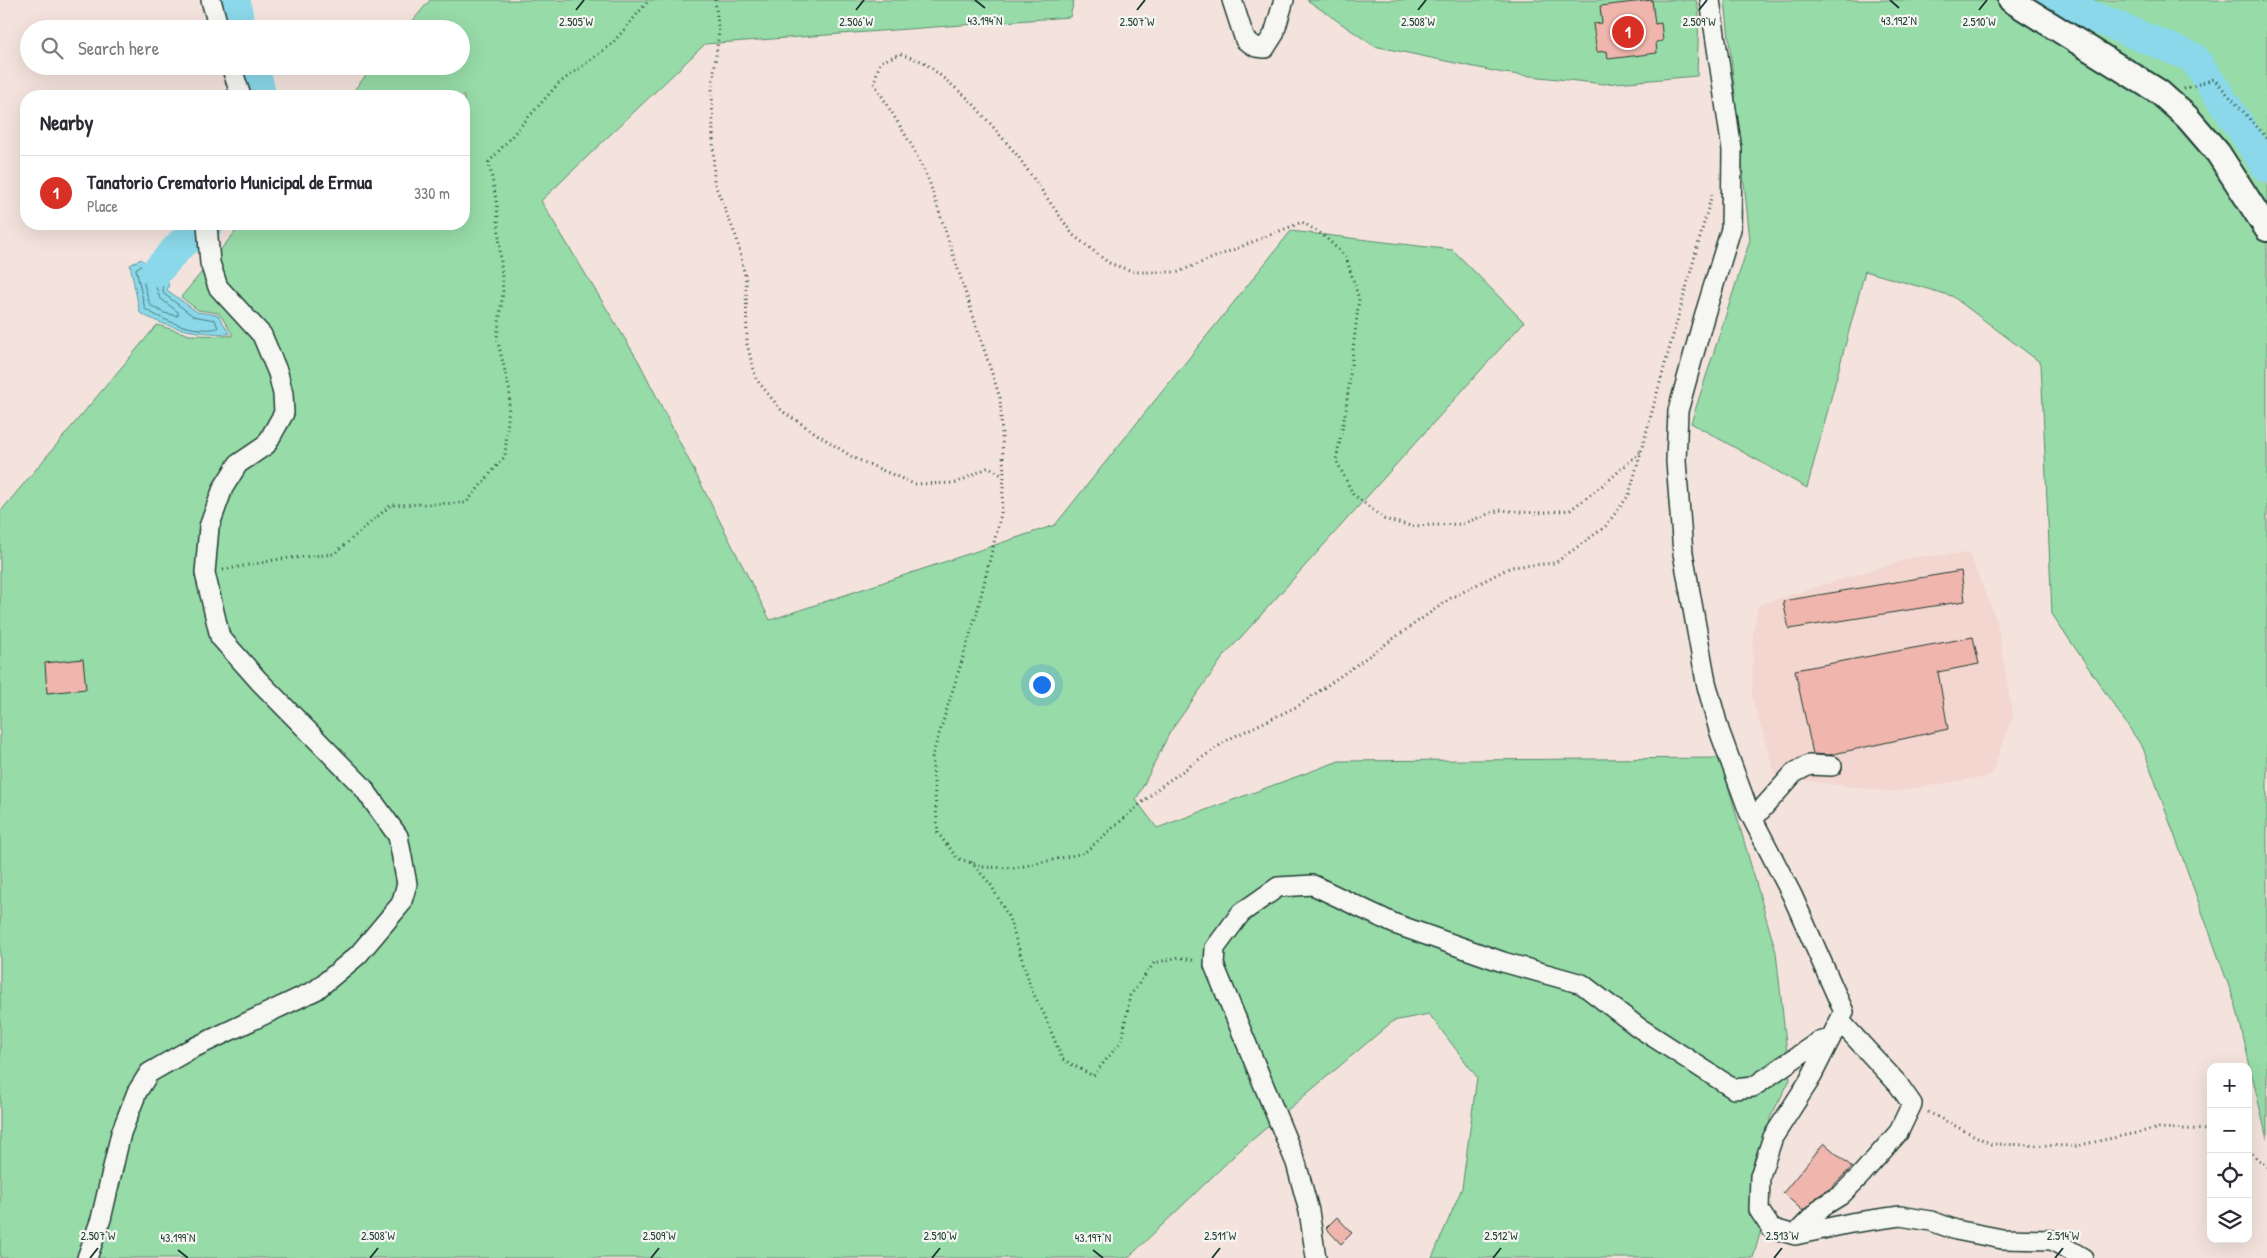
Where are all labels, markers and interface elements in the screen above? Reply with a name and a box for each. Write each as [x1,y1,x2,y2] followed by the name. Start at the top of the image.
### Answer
[968,12,1002,29] text: 43.194°N
[1881,12,1917,29] text: 43.192°N
[559,13,594,30] text: 2.505°W
[839,13,873,30] text: 2.506°W
[1120,13,1155,30] text: 2.507°W
[1401,13,1436,30] text: 2.508°W
[1612,13,1644,51] pin: 1
[1682,13,1716,30] text: 2.509°W
[1962,13,1996,30] text: 2.510°W
[20,20,470,75] search box
[38,34,66,62] icon: search
[78,35,159,61] text: Search here
[40,108,93,137] text: Nearby
[87,169,372,195] text: Tanatorio Crematorio Municipal de Ermua
[53,182,59,204] text: 1
[414,182,450,204] text: 330 m
[87,195,118,217] text: Place
[1029,672,1055,698] your location
[2207,1063,2252,1243] map controls
[2207,1063,2252,1108] button: +
[2207,1108,2252,1153] button: −
[2207,1153,2252,1198] button: locate
[2207,1198,2252,1243] button: layers
[81,1227,116,1244] text: 2.507°W
[361,1227,396,1244] text: 2.508°W
[642,1227,676,1244] text: 2.509°W
[923,1227,957,1244] text: 2.510°W
[1204,1227,1237,1244] text: 2.511°W
[1484,1227,1518,1244] text: 2.512°W
[1765,1227,1799,1244] text: 2.513°W
[2047,1227,2080,1244] text: 2.514°W
[161,1229,195,1246] text: 43.199°N
[1075,1229,1111,1246] text: 43.197°N

